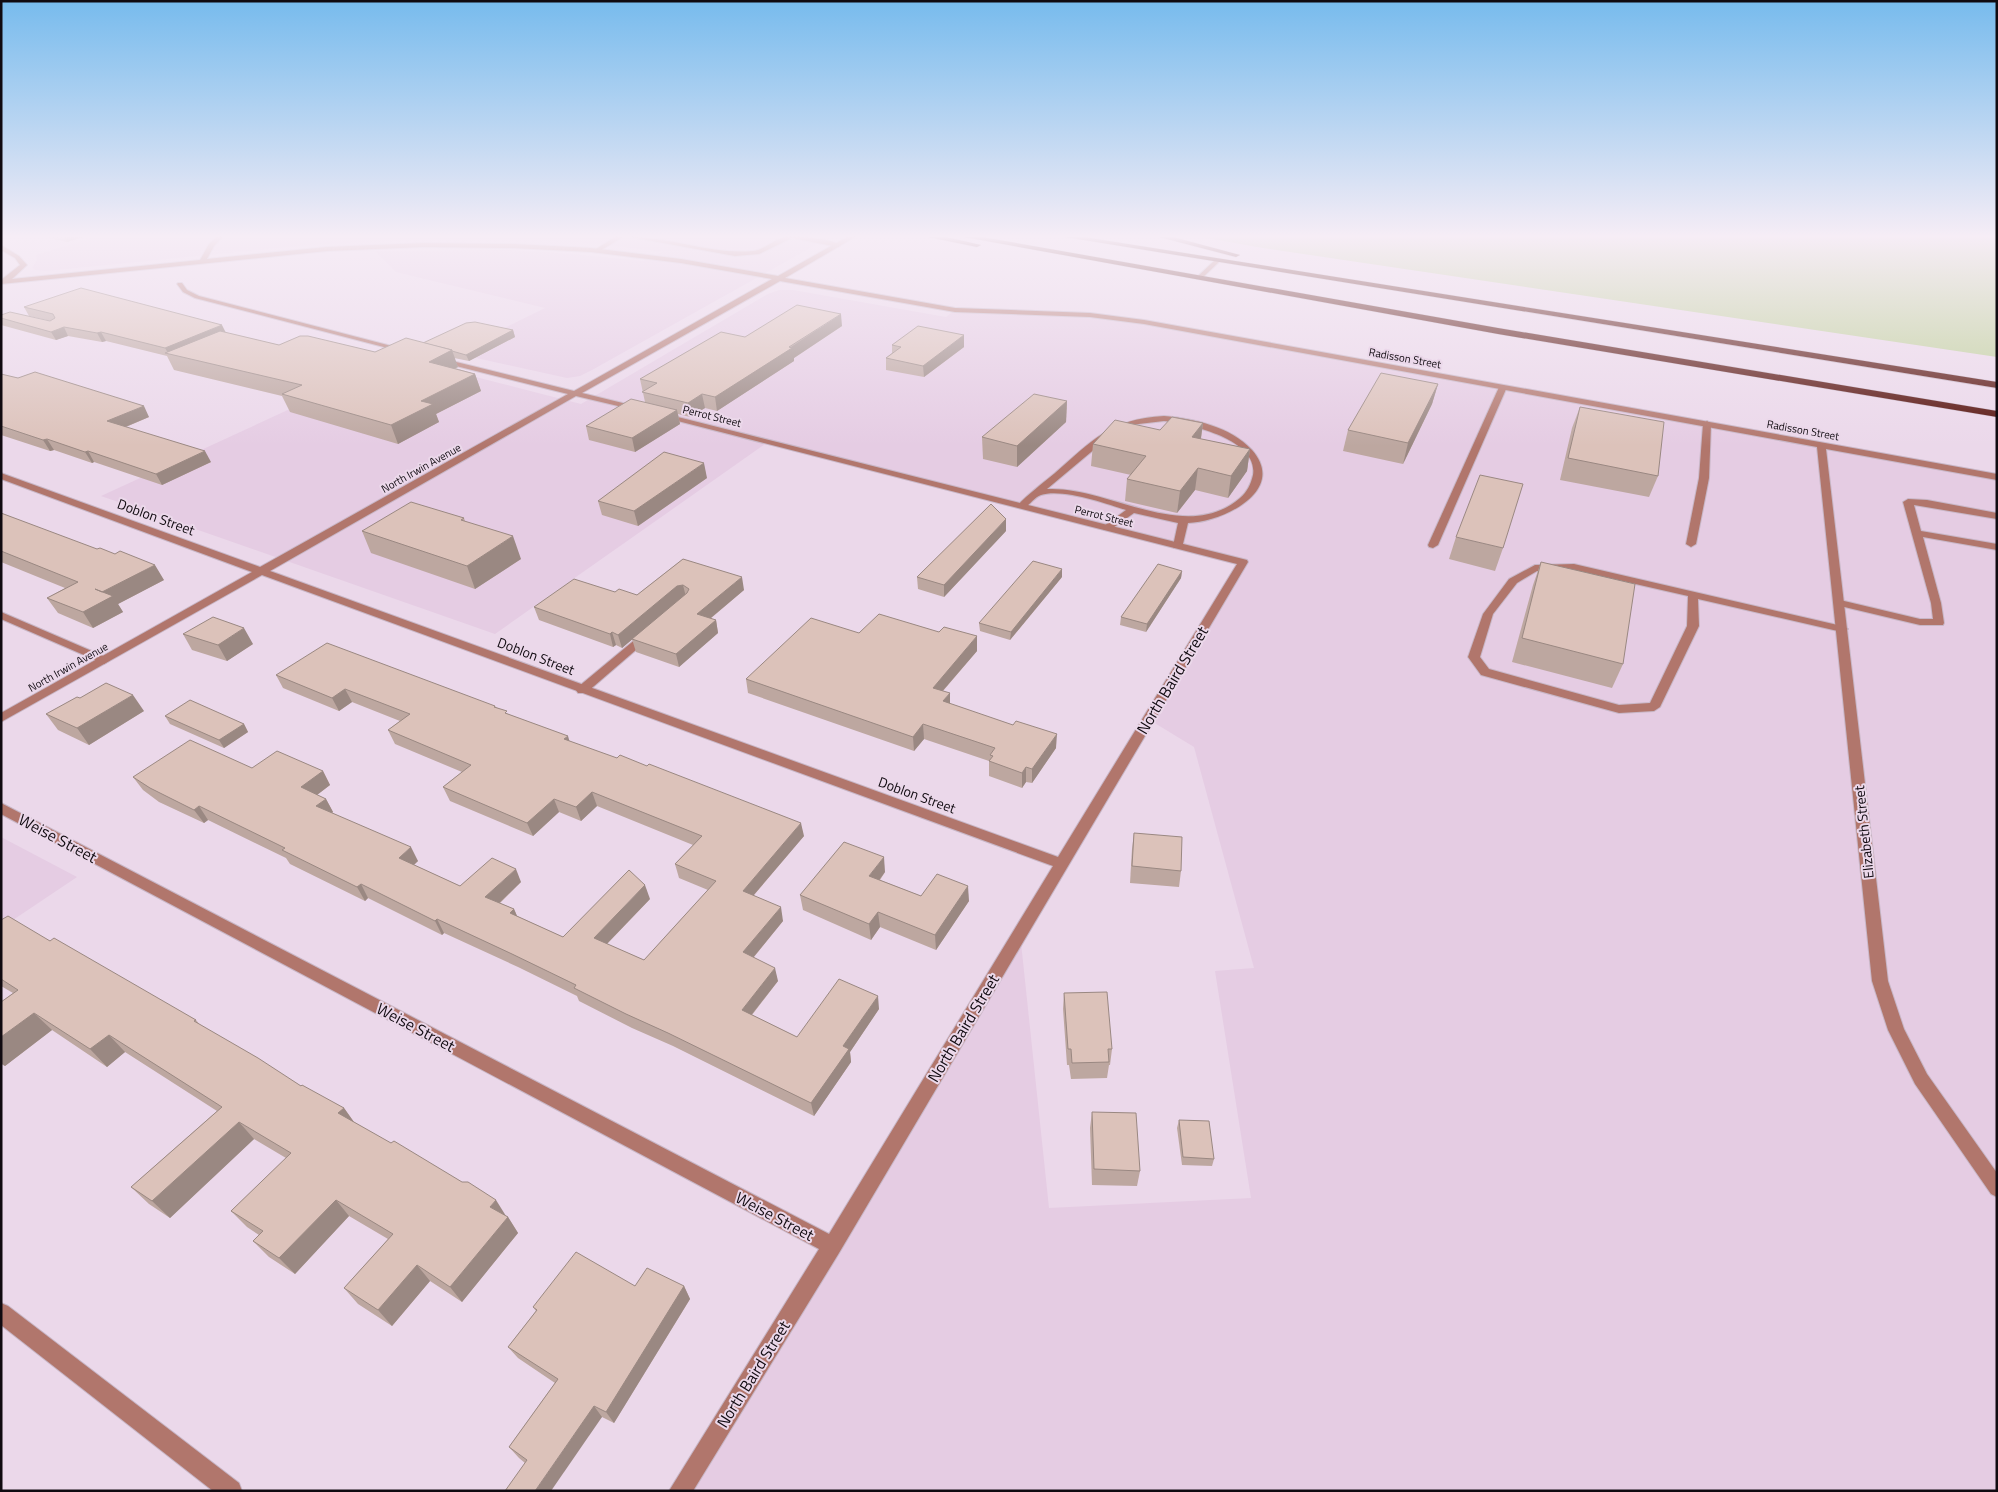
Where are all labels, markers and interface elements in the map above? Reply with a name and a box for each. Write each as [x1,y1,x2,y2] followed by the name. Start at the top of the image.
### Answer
[1368,344,1443,372] street label: Radisson Street
[681,401,743,431] street label: Perrot Street
[1766,416,1841,444] street label: Radisson Street
[378,439,464,497] street label: North Irwin Avenue
[114,493,198,540] street label: Doblon Street
[1073,501,1135,531] street label: Perrot Street
[1130,621,1214,739] street label: North Baird Street
[495,631,578,680] street label: Doblon Street
[25,638,111,696] street label: North Irwin Avenue
[875,771,959,818] street label: Doblon Street
[1848,784,1879,880] street label: Elizabeth Street
[15,807,102,869] street label: Weise Street
[921,969,1005,1087] street label: North Baird Street
[373,996,460,1058] street label: Weise Street
[732,1185,819,1247] street label: Weise Street
[710,1315,796,1432] street label: North Baird Street

